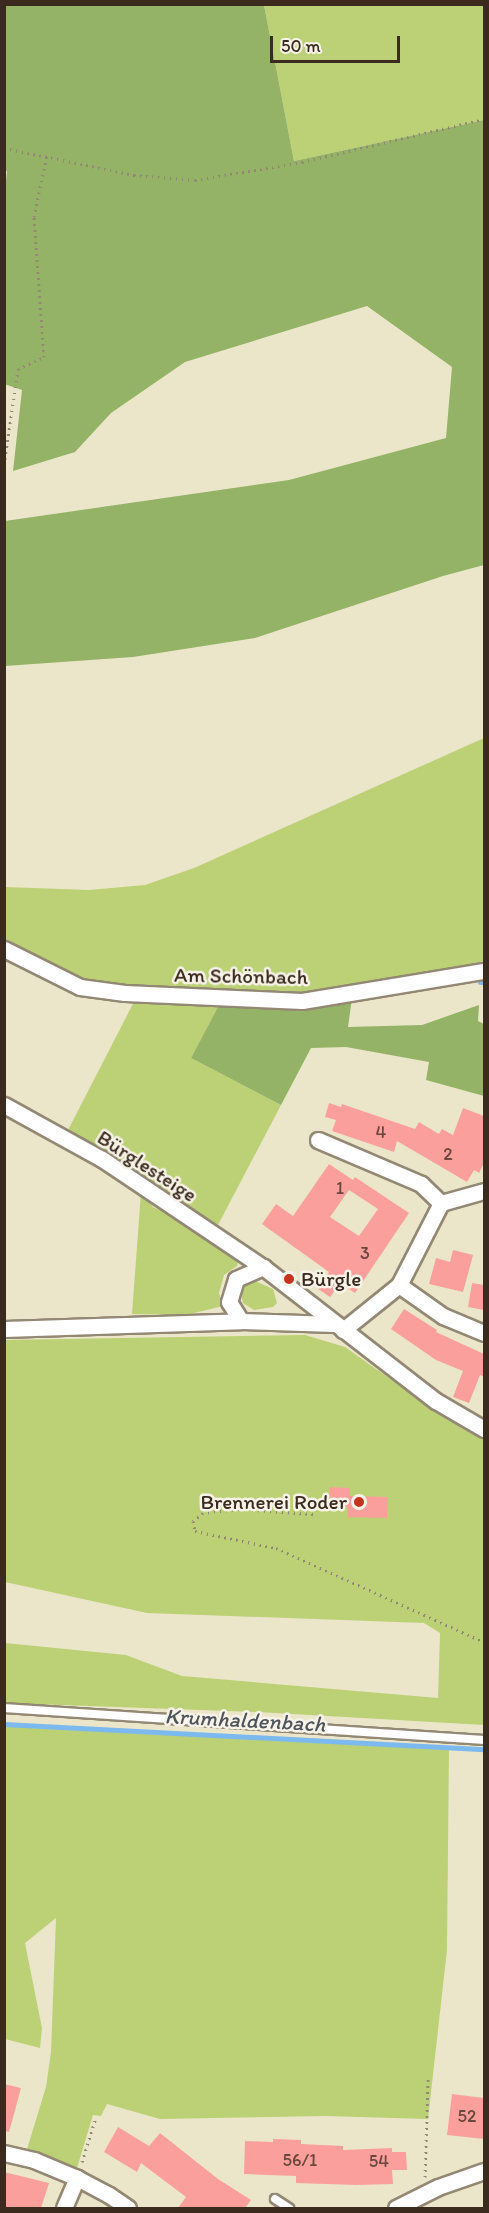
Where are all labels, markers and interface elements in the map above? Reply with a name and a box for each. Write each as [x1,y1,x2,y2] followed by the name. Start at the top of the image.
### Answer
[273,24,404,62] scale bar
[281,35,321,57] text: 50 m
[174,962,308,990] street label: Am Schönbach
[376,1121,386,1143] house number: 4
[93,1125,201,1207] street label: Bürglesteige
[443,1143,453,1165] house number: 2
[336,1177,344,1199] house number: 1
[360,1242,370,1264] house number: 3
[301,1266,361,1292] place label: Bürgle
[282,1272,296,1286] marker: Bürgle
[201,1489,347,1515] place label: Brennerei Roder
[352,1495,366,1509] marker: Brennerei Roder
[164,1703,326,1737] water label: Krumhaldenbach
[458,2105,476,2127] house number: 52
[283,2149,317,2171] house number: 56/1
[369,2150,389,2172] house number: 54

